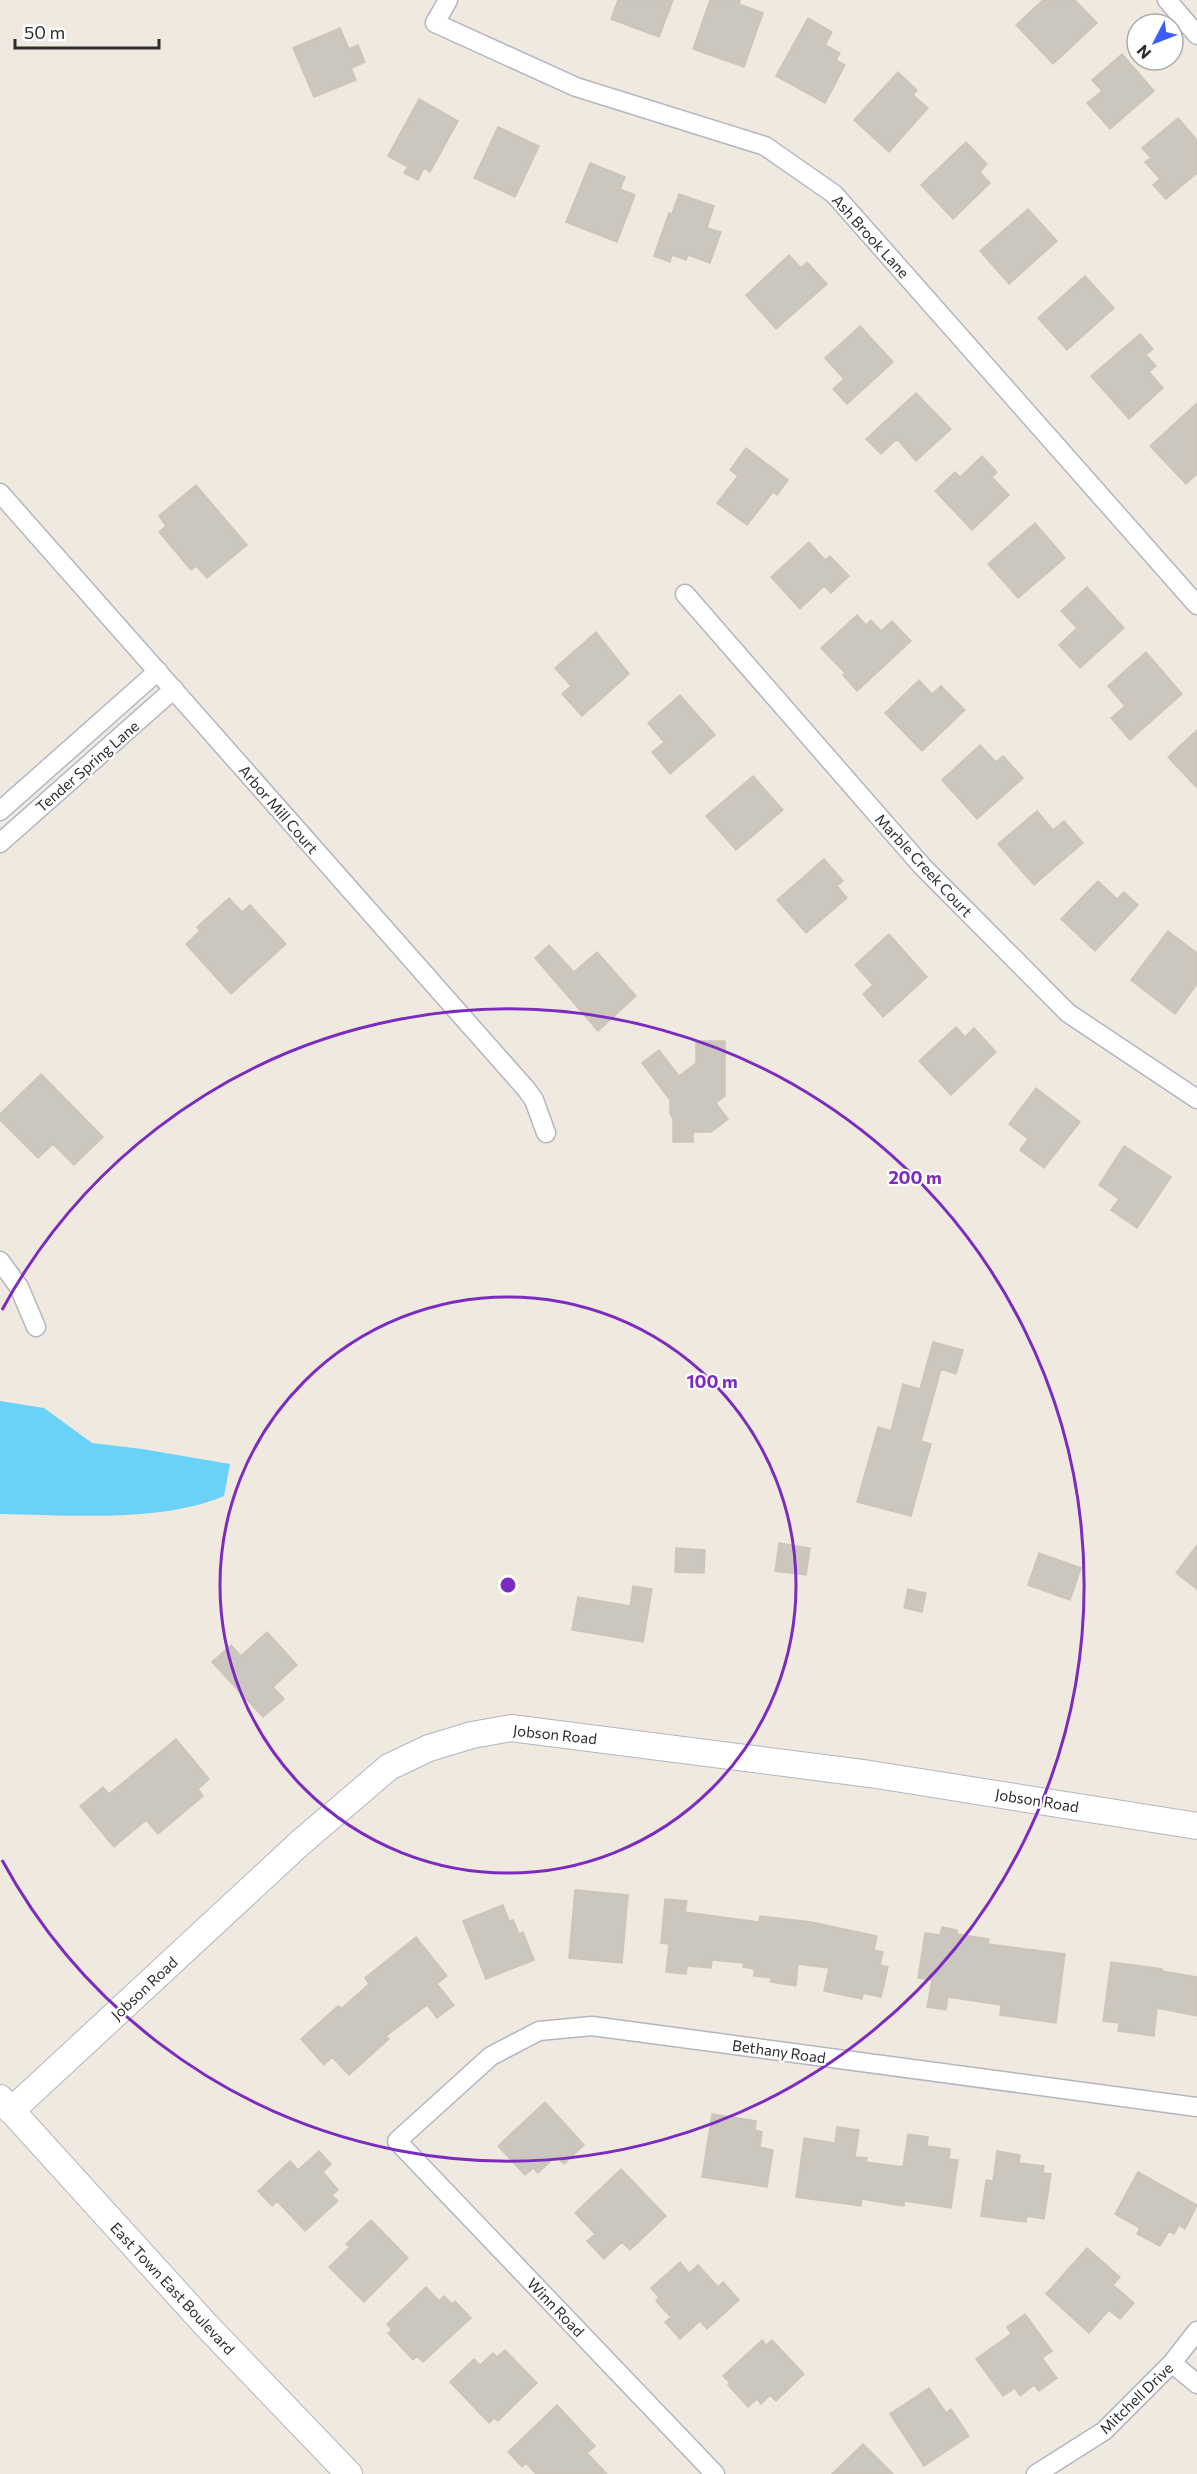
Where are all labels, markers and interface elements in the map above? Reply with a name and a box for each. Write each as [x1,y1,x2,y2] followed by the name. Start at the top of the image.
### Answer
[15,12,159,50] scale bar
[1125,12,1185,72] north arrow
[24,21,65,43] text: 50 m
[1132,42,1155,63] text: N
[829,191,913,281] street label: Ash Brook Lane
[32,716,142,816] street label: Tender Spring Lane
[236,761,322,857] street label: Arbor Mill Court
[872,810,976,920] street label: Marble Creek Court
[888,1166,942,1188] text: 200 m
[686,1370,738,1392] text: 100 m
[498,1575,518,1595] centre of rings
[512,1721,598,1747] street label: Jobson Road
[994,1785,1080,1815] street label: Jobson Road
[107,1953,181,2023] street label: Jobson Road
[731,2036,827,2066] street label: Bethany Road
[107,2218,239,2358] street label: East Town East Boulevard
[524,2274,588,2340] street label: Winn Road
[1096,2359,1176,2437] street label: Mitchell Drive

